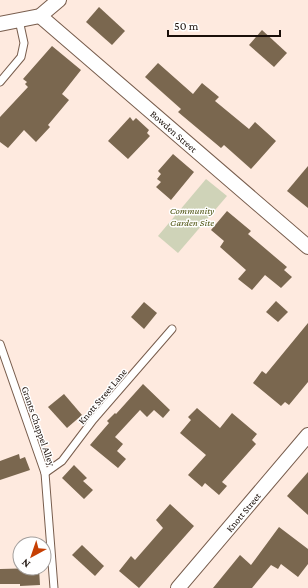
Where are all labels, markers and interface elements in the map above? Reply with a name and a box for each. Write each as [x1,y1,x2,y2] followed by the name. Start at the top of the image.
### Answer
[168,12,280,38] scale bar
[174,19,199,33] text: 50 m
[148,108,200,155] street label: Bowden Street
[170,205,214,228] park label: Community Garden Site
[76,366,129,426] street label: Knott Street Lane
[20,385,58,468] street label: Grants Chappel Alley
[224,490,263,534] street label: Knott Street
[12,536,52,576] north arrow
[18,556,32,571] text: N

